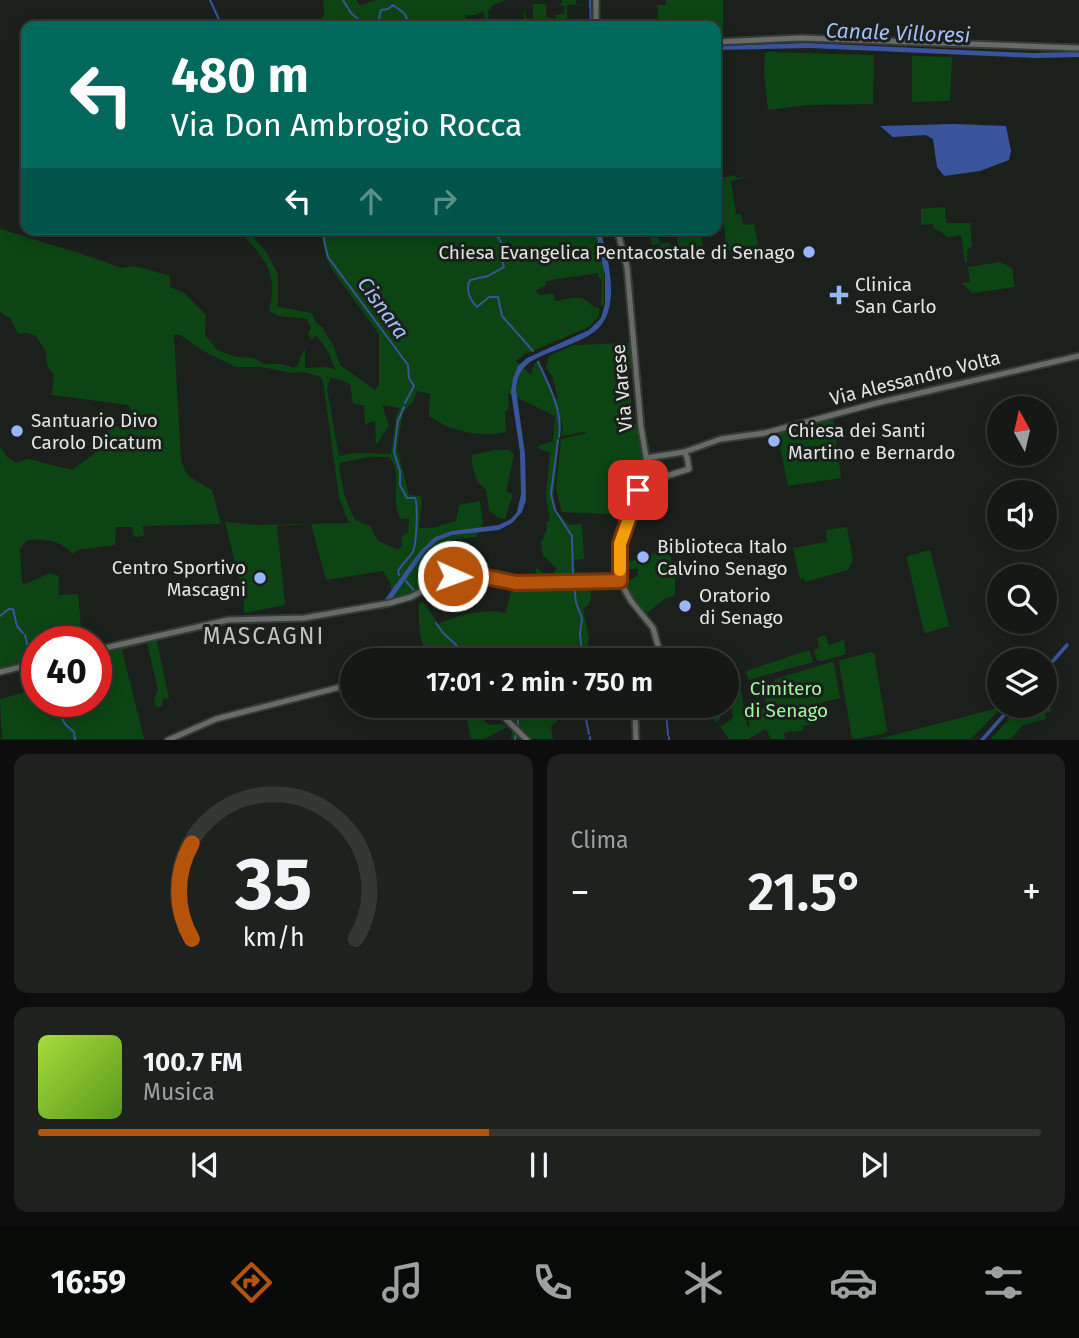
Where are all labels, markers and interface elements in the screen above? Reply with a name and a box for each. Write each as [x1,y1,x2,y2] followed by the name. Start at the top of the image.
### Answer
[825,17,971,49] water label: Canale Villoresi
[171,46,309,105] text: 480 m
[56,49,147,140] icon: left
[171,106,523,144] text: Via Don Ambrogio Rocca
[279,182,317,220] icon: left
[352,182,390,220] icon: ahead
[425,182,463,220] icon: right
[438,241,795,264] place label: Chiesa Evangelica Pentacostale di Senago
[801,244,817,260] marker: Chiesa Evangelica Pentacostale di Senago
[352,272,414,344] water label: Cisnara
[855,273,937,318] place label: Clinica San Carlo
[829,285,849,305] marker: Clinica San Carlo
[607,343,637,433] street label: Via Varese
[827,346,1003,410] street label: Via Alessandro Volta
[987,396,1057,466] north arrow
[987,396,1057,718] map controls
[31,409,162,454] place label: Santuario Divo Carolo Dicatum
[788,419,955,464] place label: Chiesa dei Santi Martino e Bernardo
[9,423,25,439] marker: Santuario Divo Carolo Dicatum
[766,433,782,449] marker: Chiesa dei Santi Martino e Bernardo
[608,460,668,520] pin
[619,471,657,509] icon: arrive
[987,480,1057,550] button: sound
[657,535,788,580] place label: Biblioteca Italo Calvino Senago
[416,539,490,613] position arrow
[635,549,651,565] marker: Biblioteca Italo Calvino Senago
[112,556,246,601] place label: Centro Sportivo Mascagni
[987,564,1057,634] button: search
[252,570,268,586] marker: Centro Sportivo Mascagni
[699,584,783,629] place label: Oratorio di Senago
[677,598,693,614] marker: Oratorio di Senago
[203,622,325,650] district label: MASCAGNI
[21,626,112,717] speed limit sign: 40
[987,648,1057,718] button: layers
[426,667,653,698] text: 17:01 · 2 min · 750 m
[744,677,828,722] park label: Cimitero di Senago
[571,826,629,854] text: Clima
[234,842,312,929] text: 35
[748,861,864,924] text: 21.5°
[571,869,590,915] text: −
[1022,869,1041,915] text: +
[242,923,304,953] text: km/h
[143,1047,242,1078] text: 100.7 FM
[143,1078,215,1106] text: Musica
[186,1146,224,1184] icon: previous
[520,1146,558,1184] icon: pause
[855,1146,893,1184] icon: next
[227,1258,276,1307] icon: directions
[378,1258,427,1307] icon: music
[528,1258,577,1307] icon: phone
[679,1258,728,1307] icon: climate
[829,1258,878,1307] icon: car
[979,1258,1028,1307] icon: filters
[51,1263,126,1301] text: 16:59

